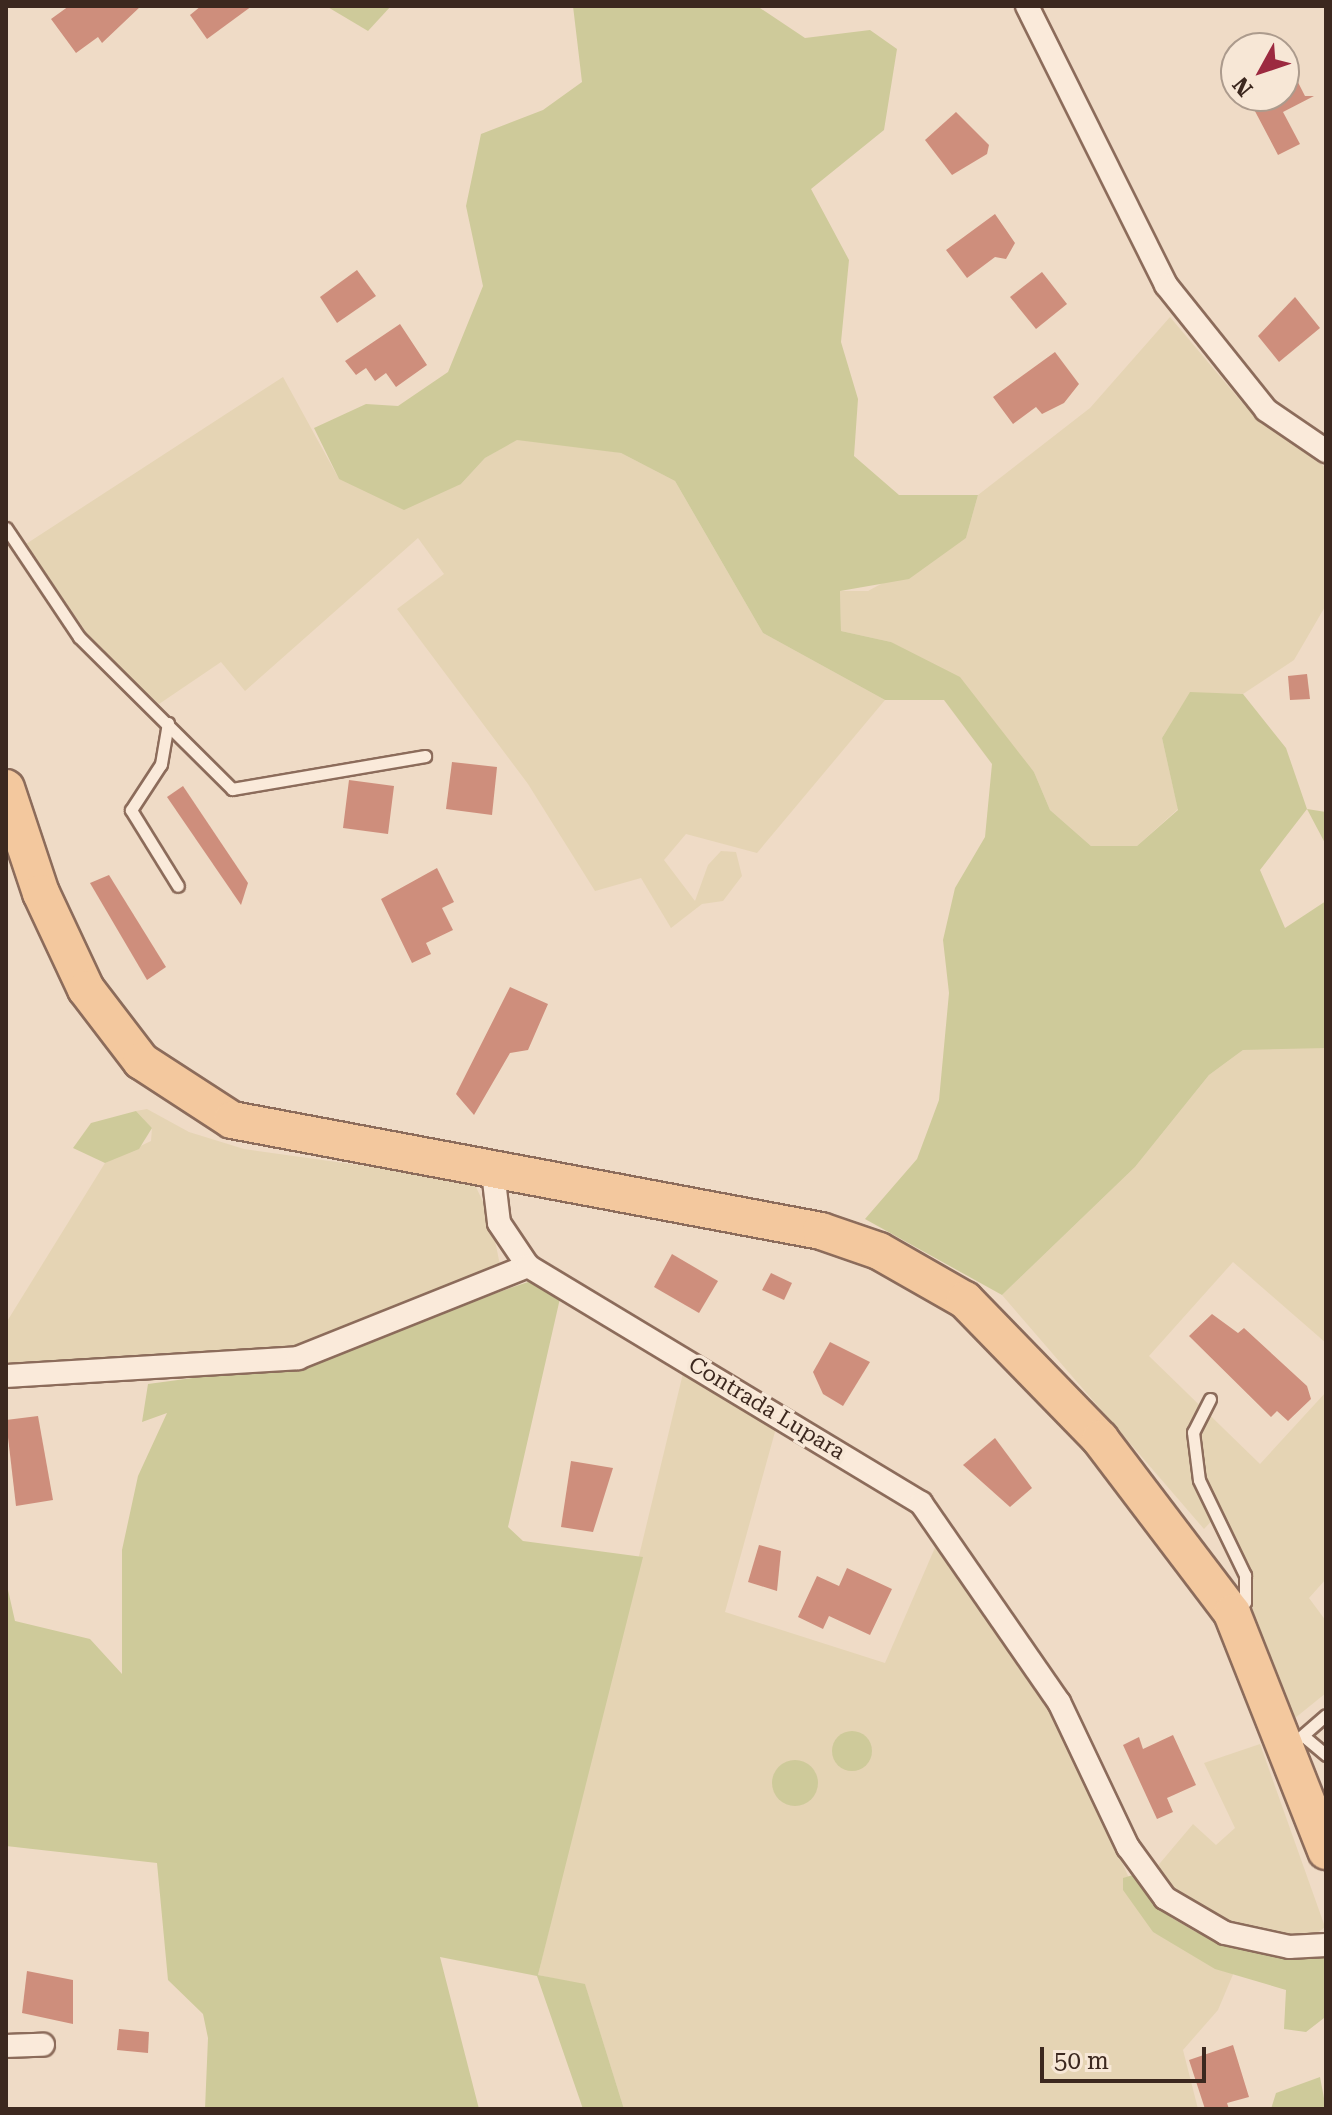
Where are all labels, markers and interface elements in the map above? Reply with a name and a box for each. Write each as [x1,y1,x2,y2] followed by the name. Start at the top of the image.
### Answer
[1220,32,1300,112] north arrow
[1228,72,1258,101] text: N
[684,1351,850,1465] street label: Contrada Lupara
[1044,2031,1210,2081] scale bar
[1054,2047,1109,2075] text: 50 m

